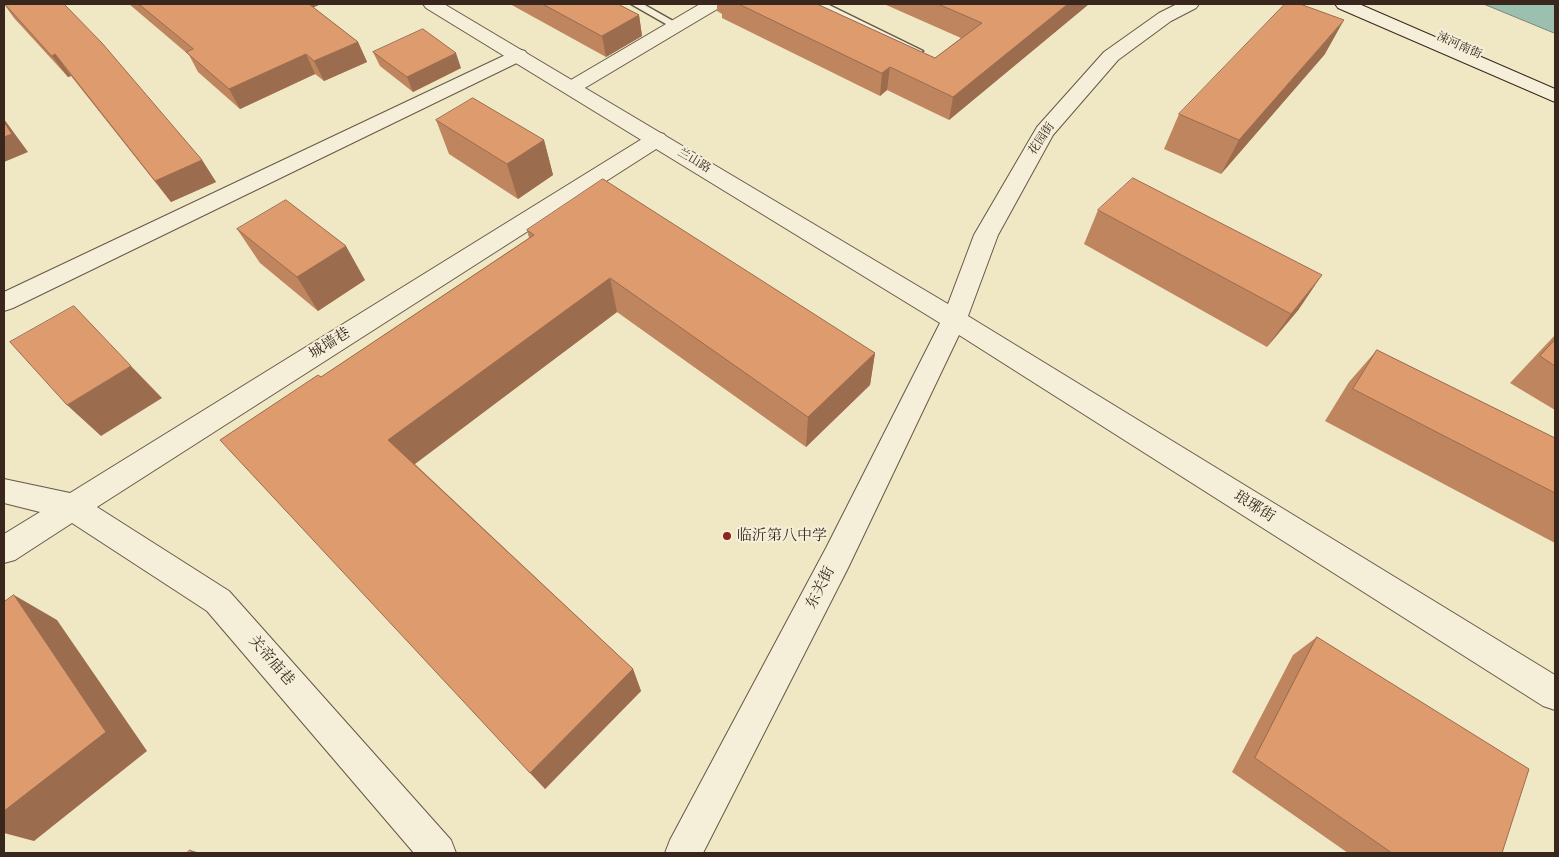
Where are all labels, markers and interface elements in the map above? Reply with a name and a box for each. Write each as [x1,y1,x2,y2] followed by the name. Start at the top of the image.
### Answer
[1434,30,1484,62] street label: 涑河南街
[1026,120,1058,158] street label: 花园街
[675,146,713,176] street label: 兰山路
[306,324,354,364] street label: 城墙巷
[1230,487,1278,527] street label: 琅琊街
[737,527,827,545] place label: 临沂第八中学
[721,530,733,542] marker: 临沂第八中学
[803,564,839,612] street label: 东关街
[245,632,297,690] street label: 关帝庙巷

